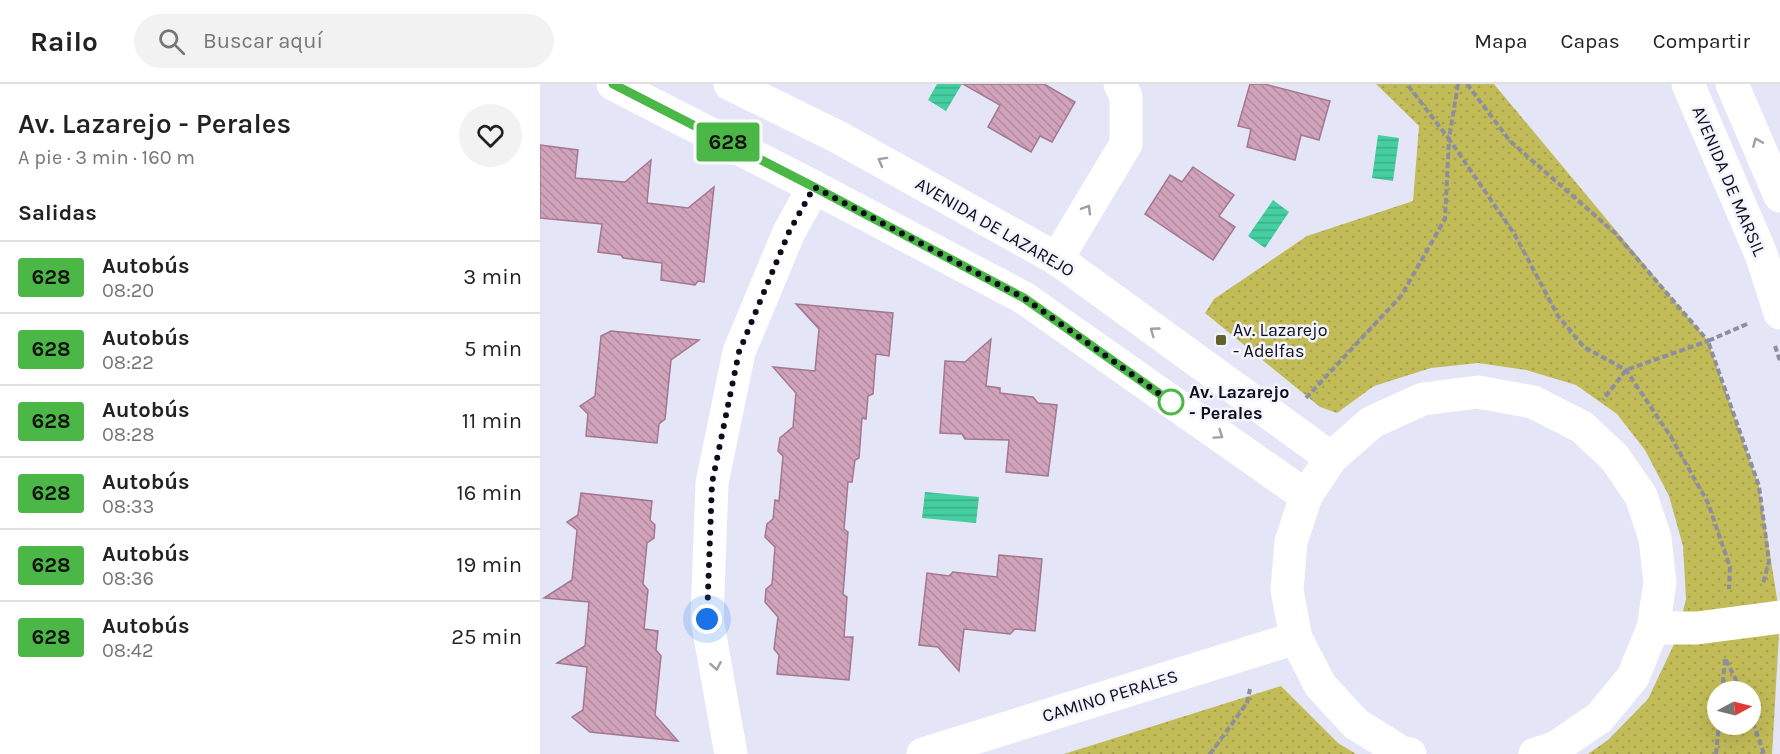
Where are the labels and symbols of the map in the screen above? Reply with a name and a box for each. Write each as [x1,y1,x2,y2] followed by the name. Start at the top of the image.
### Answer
[1687,103,1771,260] street label: AVENIDA DE MARSIL
[694,122,762,162] line badge: 628
[1752,138,1764,149] one-way arrow
[878,157,888,169] one-way arrow
[912,172,1078,282] street label: AVENIDA DE LAZAREJO
[1079,205,1091,215] one-way arrow
[1233,319,1327,362] place label: Av. Lazarejo - Adelfas
[1150,327,1161,338] one-way arrow
[1214,333,1228,347] marker: Av. Lazarejo - Adelfas
[1189,381,1289,424] place label: Av. Lazarejo - Perales
[1158,389,1184,415] marker: Av. Lazarejo - Perales
[1213,428,1224,439] one-way arrow
[692,604,722,634] your location
[709,662,721,671] one-way arrow
[1039,665,1181,727] street label: CAMINO PERALES
[1707,681,1761,735] north arrow

